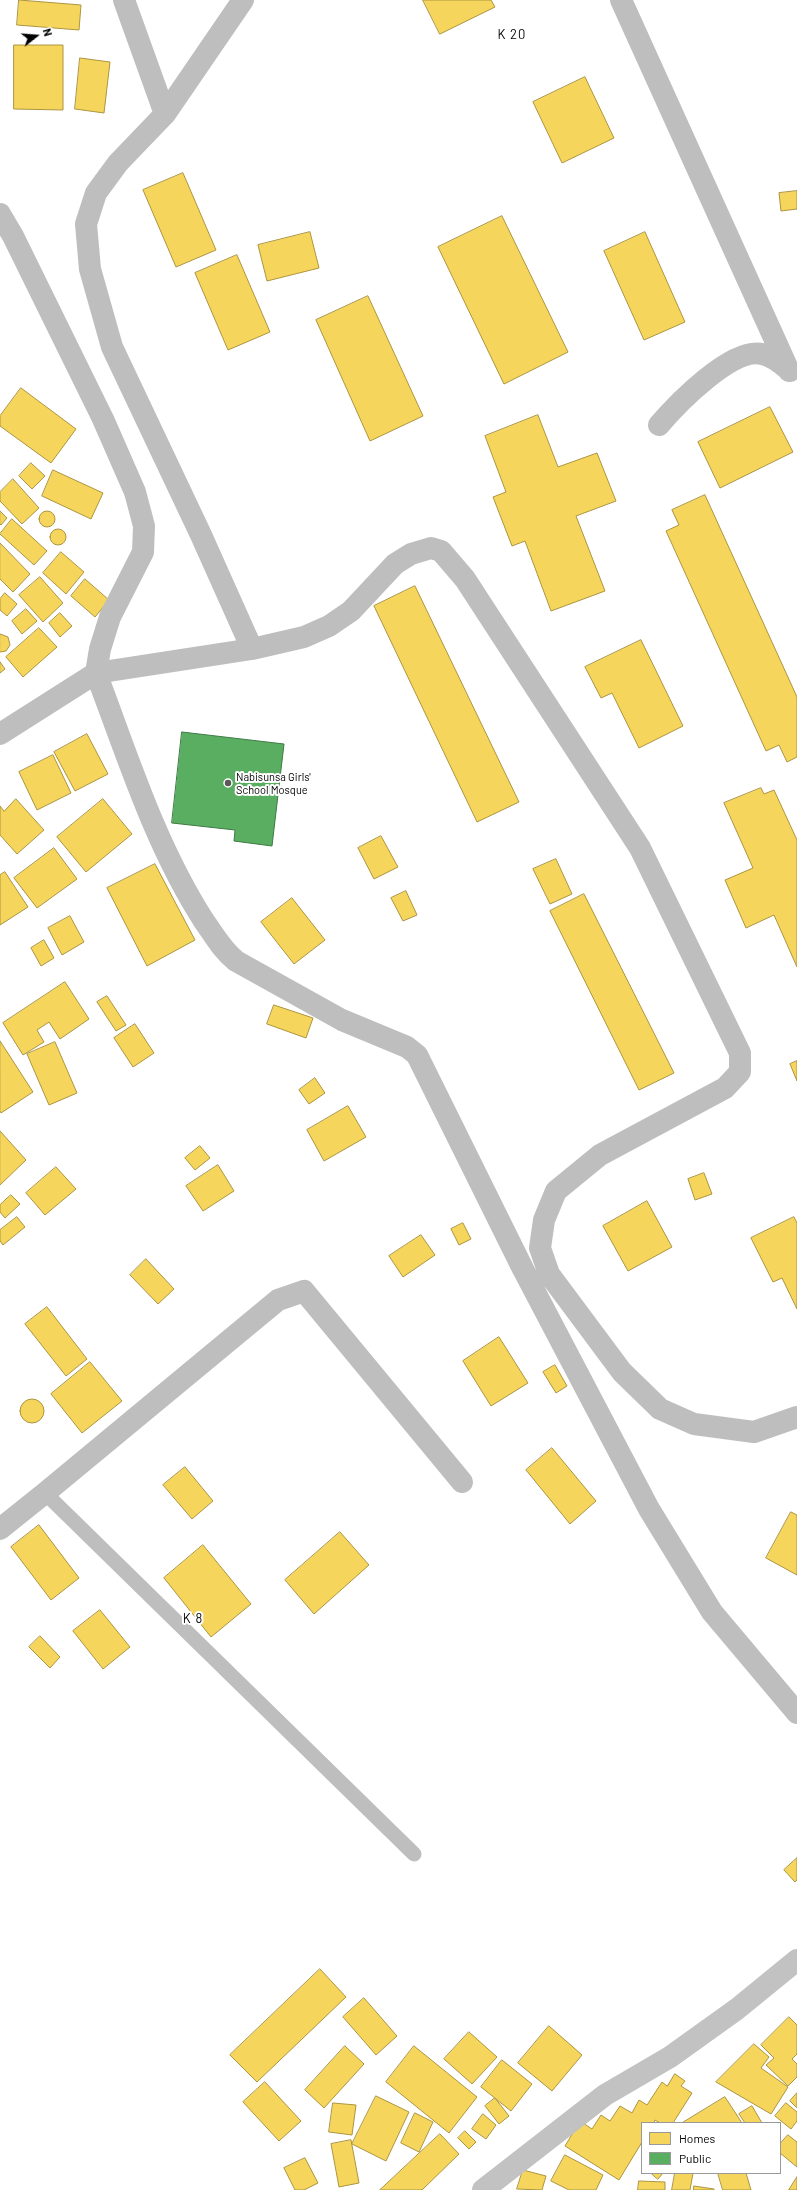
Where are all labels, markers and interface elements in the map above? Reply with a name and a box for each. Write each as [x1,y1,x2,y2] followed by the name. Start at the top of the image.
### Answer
[16,16,56,56] north arrow
[41,27,55,38] text: N
[498,27,526,43] district label: K 20
[236,770,311,796] place label: Nabisunsa Girls' School Mosque
[223,778,233,788] marker: Nabisunsa Girls' School Mosque
[183,1611,203,1627] district label: K 8
[641,2122,781,2174] legend
[679,2131,715,2145] text: Homes
[679,2151,711,2165] text: Public

